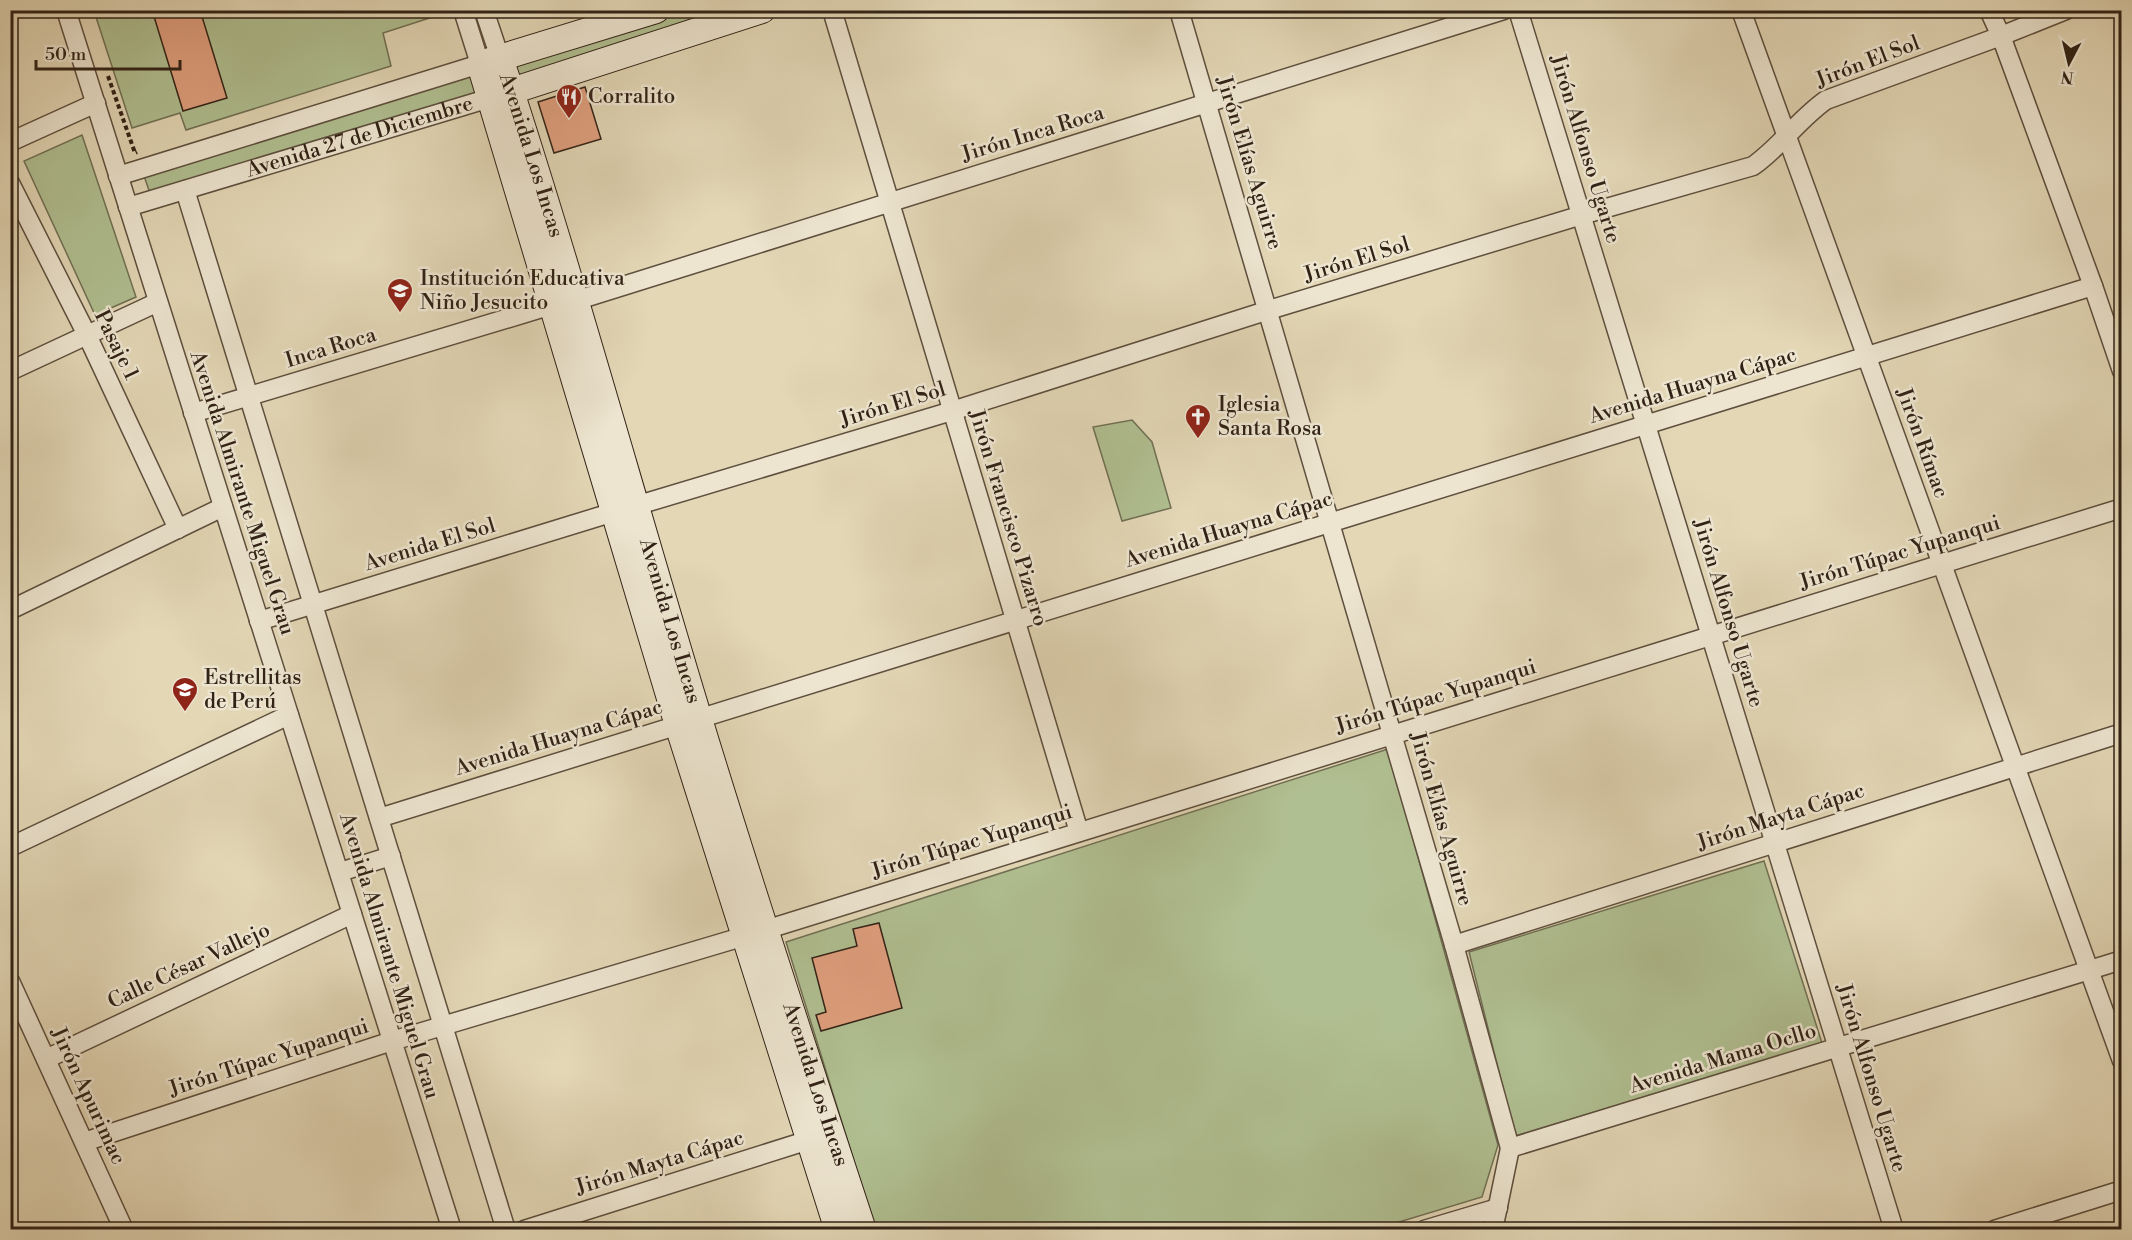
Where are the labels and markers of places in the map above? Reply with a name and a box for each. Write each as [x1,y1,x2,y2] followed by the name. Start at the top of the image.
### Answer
[554,82,584,120] restaurant icon: Corralito
[588,84,675,110] place label: Corralito
[420,266,625,316] place label: Institución Educativa Niño Jesucito
[385,276,415,314] school or university icon: Institución Educativa Niño Jesucito
[1218,392,1322,442] place label: Iglesia Santa Rosa
[1183,402,1213,440] church icon: Iglesia Santa Rosa
[204,665,302,715] place label: Estrellitas de Perú
[170,675,200,713] school or university icon: Estrellitas de Perú

